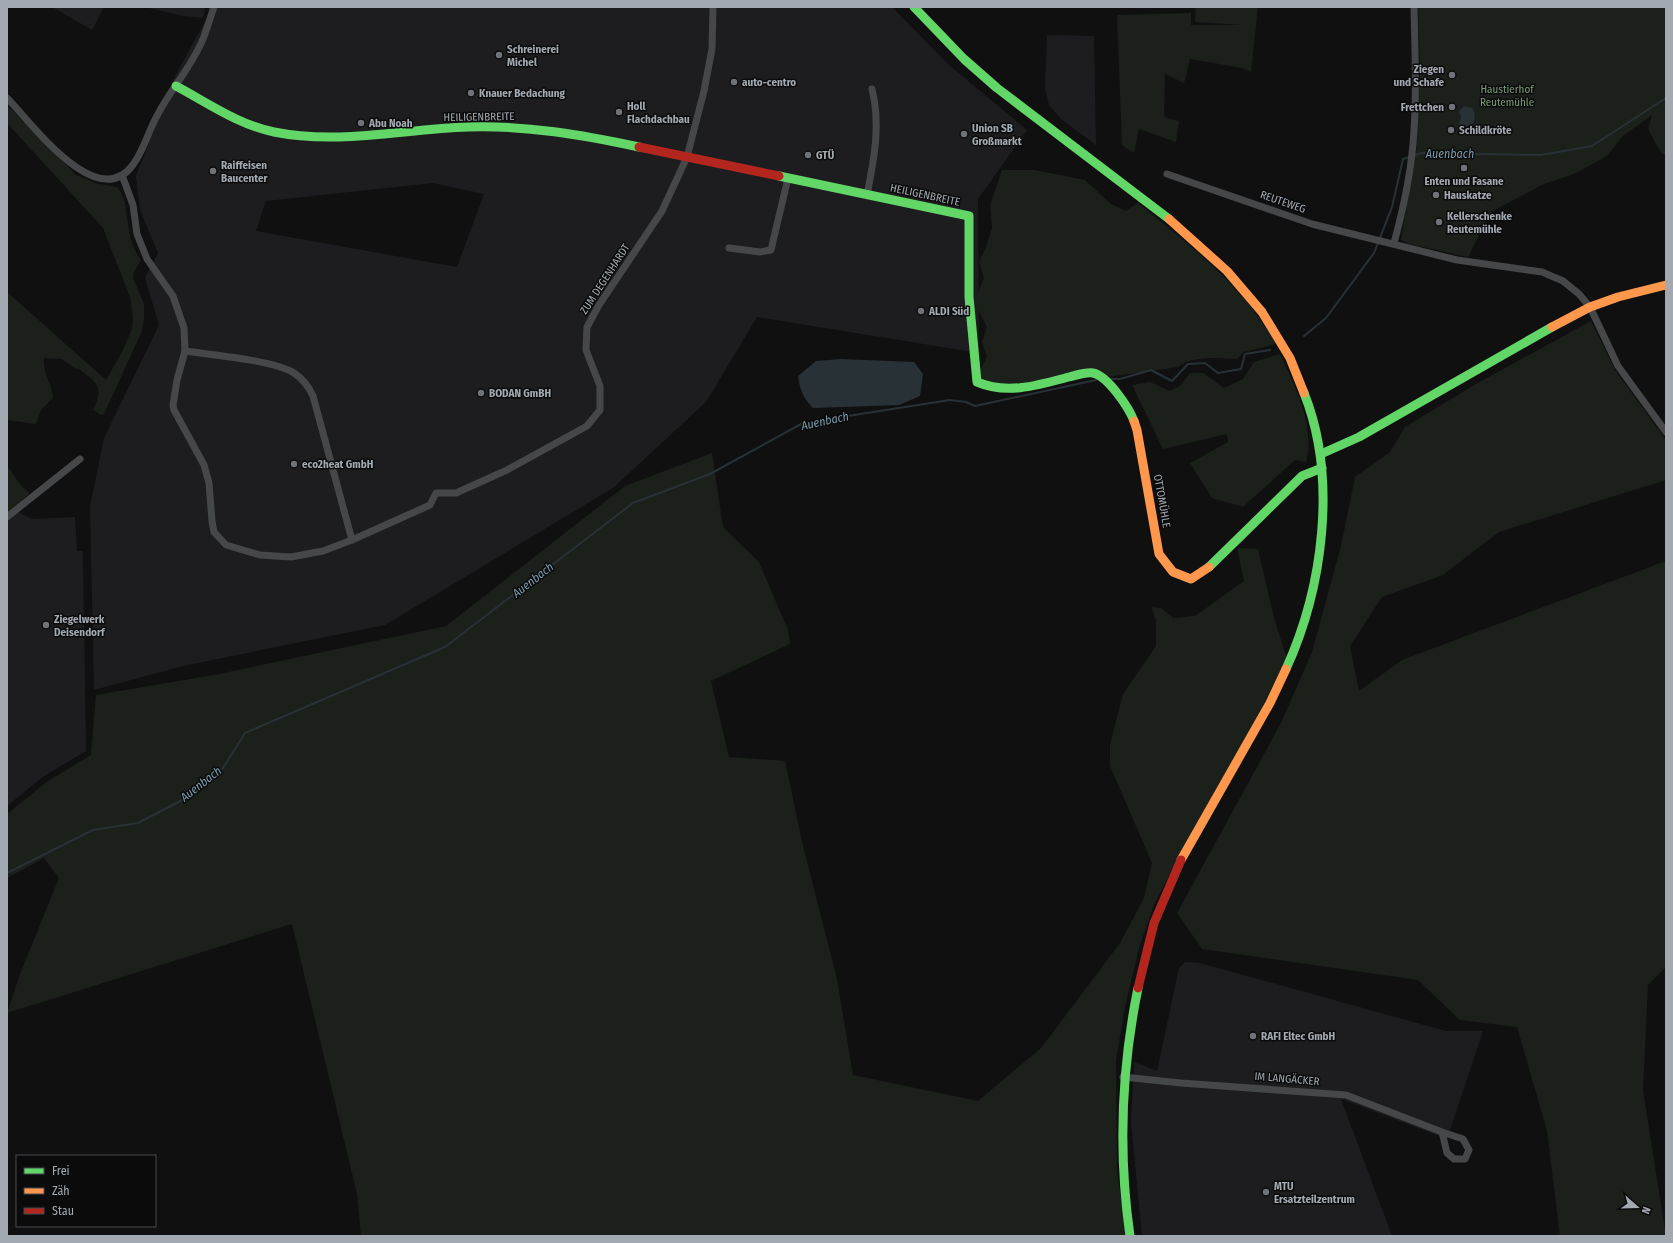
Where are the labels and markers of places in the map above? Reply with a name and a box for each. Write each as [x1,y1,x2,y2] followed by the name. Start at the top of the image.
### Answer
[507,43,559,69] place label: Schreinerei Michel
[494,50,504,60] marker: Schreinerei Michel
[1393,63,1444,89] place label: Ziegen und Schafe
[1447,70,1457,80] marker: Ziegen und Schafe
[742,76,796,89] place label: auto-centro
[729,77,739,87] marker: auto-centro
[479,87,565,100] place label: Knauer Bedachung
[466,88,476,98] marker: Knauer Bedachung
[627,100,690,126] place label: Holl Flachdachbau
[1401,101,1444,114] place label: Frettchen
[1447,102,1457,112] marker: Frettchen
[614,107,624,117] marker: Holl Flachdachbau
[368,117,413,130] place label: Abu Noah
[356,118,366,128] marker: Abu Noah
[972,122,1022,148] place label: Union SB Großmarkt
[1459,124,1512,137] place label: Schildkröte
[1446,125,1456,135] marker: Schildkröte
[959,129,969,139] marker: Union SB Großmarkt
[816,149,834,162] place label: GTÜ
[803,150,813,160] marker: GTÜ
[221,159,268,185] place label: Raiffeisen Baucenter
[1459,163,1469,173] marker: Enten und Fasane
[208,166,218,176] marker: Raiffeisen Baucenter
[1424,175,1504,188] place label: Enten und Fasane
[1444,189,1492,202] place label: Hauskatze
[1431,190,1441,200] marker: Hauskatze
[1447,210,1512,236] place label: Kellerschenke Reutemühle
[1434,217,1444,227] marker: Kellerschenke Reutemühle
[928,305,969,318] place label: ALDI Süd
[916,306,926,316] marker: ALDI Süd
[489,387,551,400] place label: BODAN GmBH
[476,388,486,398] marker: BODAN GmBH
[302,458,374,471] place label: eco2heat GmbH
[289,459,299,469] marker: eco2heat GmbH
[54,613,106,639] place label: Ziegelwerk Deisendorf
[41,620,51,630] marker: Ziegelwerk Deisendorf
[1261,1030,1336,1043] place label: RAFI Eltec GmbH
[1248,1031,1258,1041] marker: RAFI Eltec GmbH
[1274,1180,1355,1206] place label: MTU Ersatzteilzentrum
[1261,1187,1271,1197] marker: MTU Ersatzteilzentrum

